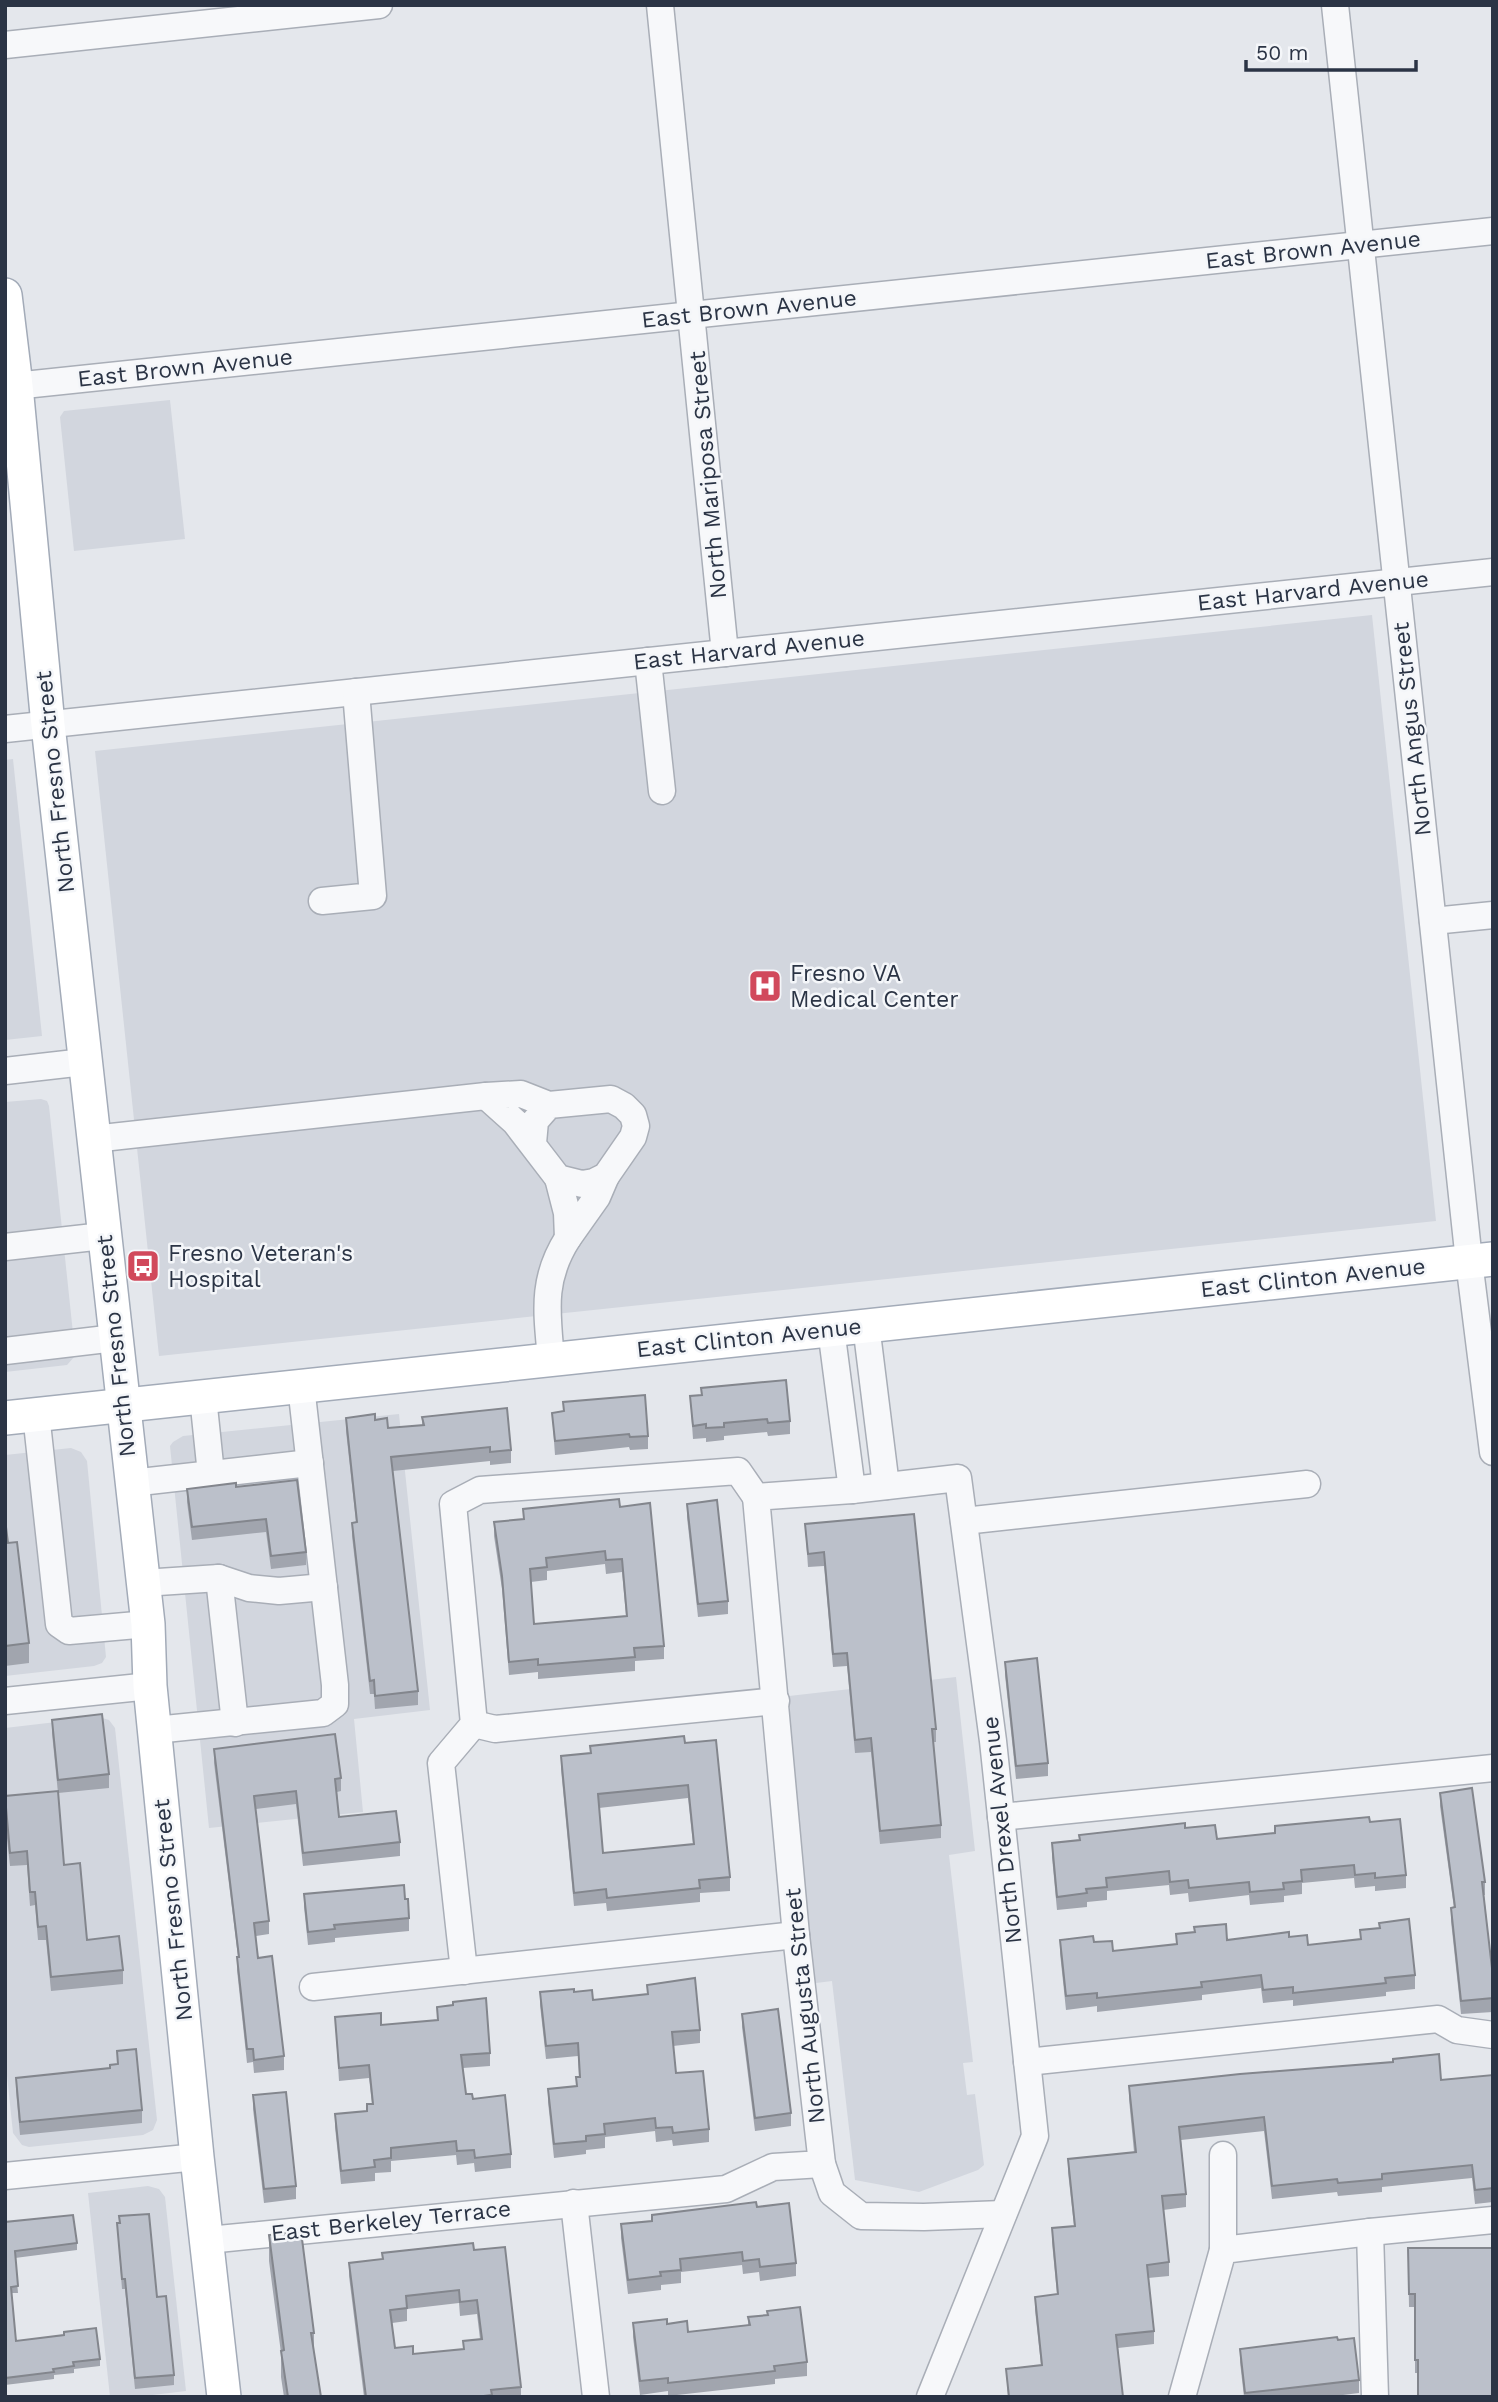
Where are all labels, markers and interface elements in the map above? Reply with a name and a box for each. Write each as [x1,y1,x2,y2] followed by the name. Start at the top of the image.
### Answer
[1246,28,1416,72] scale bar
[1256,40,1308,65] text: 50 m
[1204,225,1422,275] street label: East Brown Avenue
[640,284,858,334] street label: East Brown Avenue
[76,343,294,393] street label: East Brown Avenue
[684,350,732,600] street label: North Mariposa Street
[1196,565,1430,617] street label: East Harvard Avenue
[1387,620,1437,837] street label: North Angus Street
[632,624,866,676] street label: East Harvard Avenue
[30,669,80,895] street label: North Fresno Street
[790,960,959,1013] place label: Fresno VA Medical Center
[746,967,784,1005] hospital icon: Fresno VA Medical Center
[91,1233,141,1459] street label: North Fresno Street
[168,1240,353,1293] place label: Fresno Veteran's Hospital
[124,1247,162,1285] bus stop icon: Fresno Veteran's Hospital
[1199,1253,1427,1303] street label: East Clinton Avenue
[635,1313,863,1363] street label: East Clinton Avenue
[977,1715,1027,1945] street label: North Drexel Avenue
[148,1797,198,2023] street label: North Fresno Street
[779,1886,831,2125] street label: North Augusta Street
[270,2195,512,2247] street label: East Berkeley Terrace

